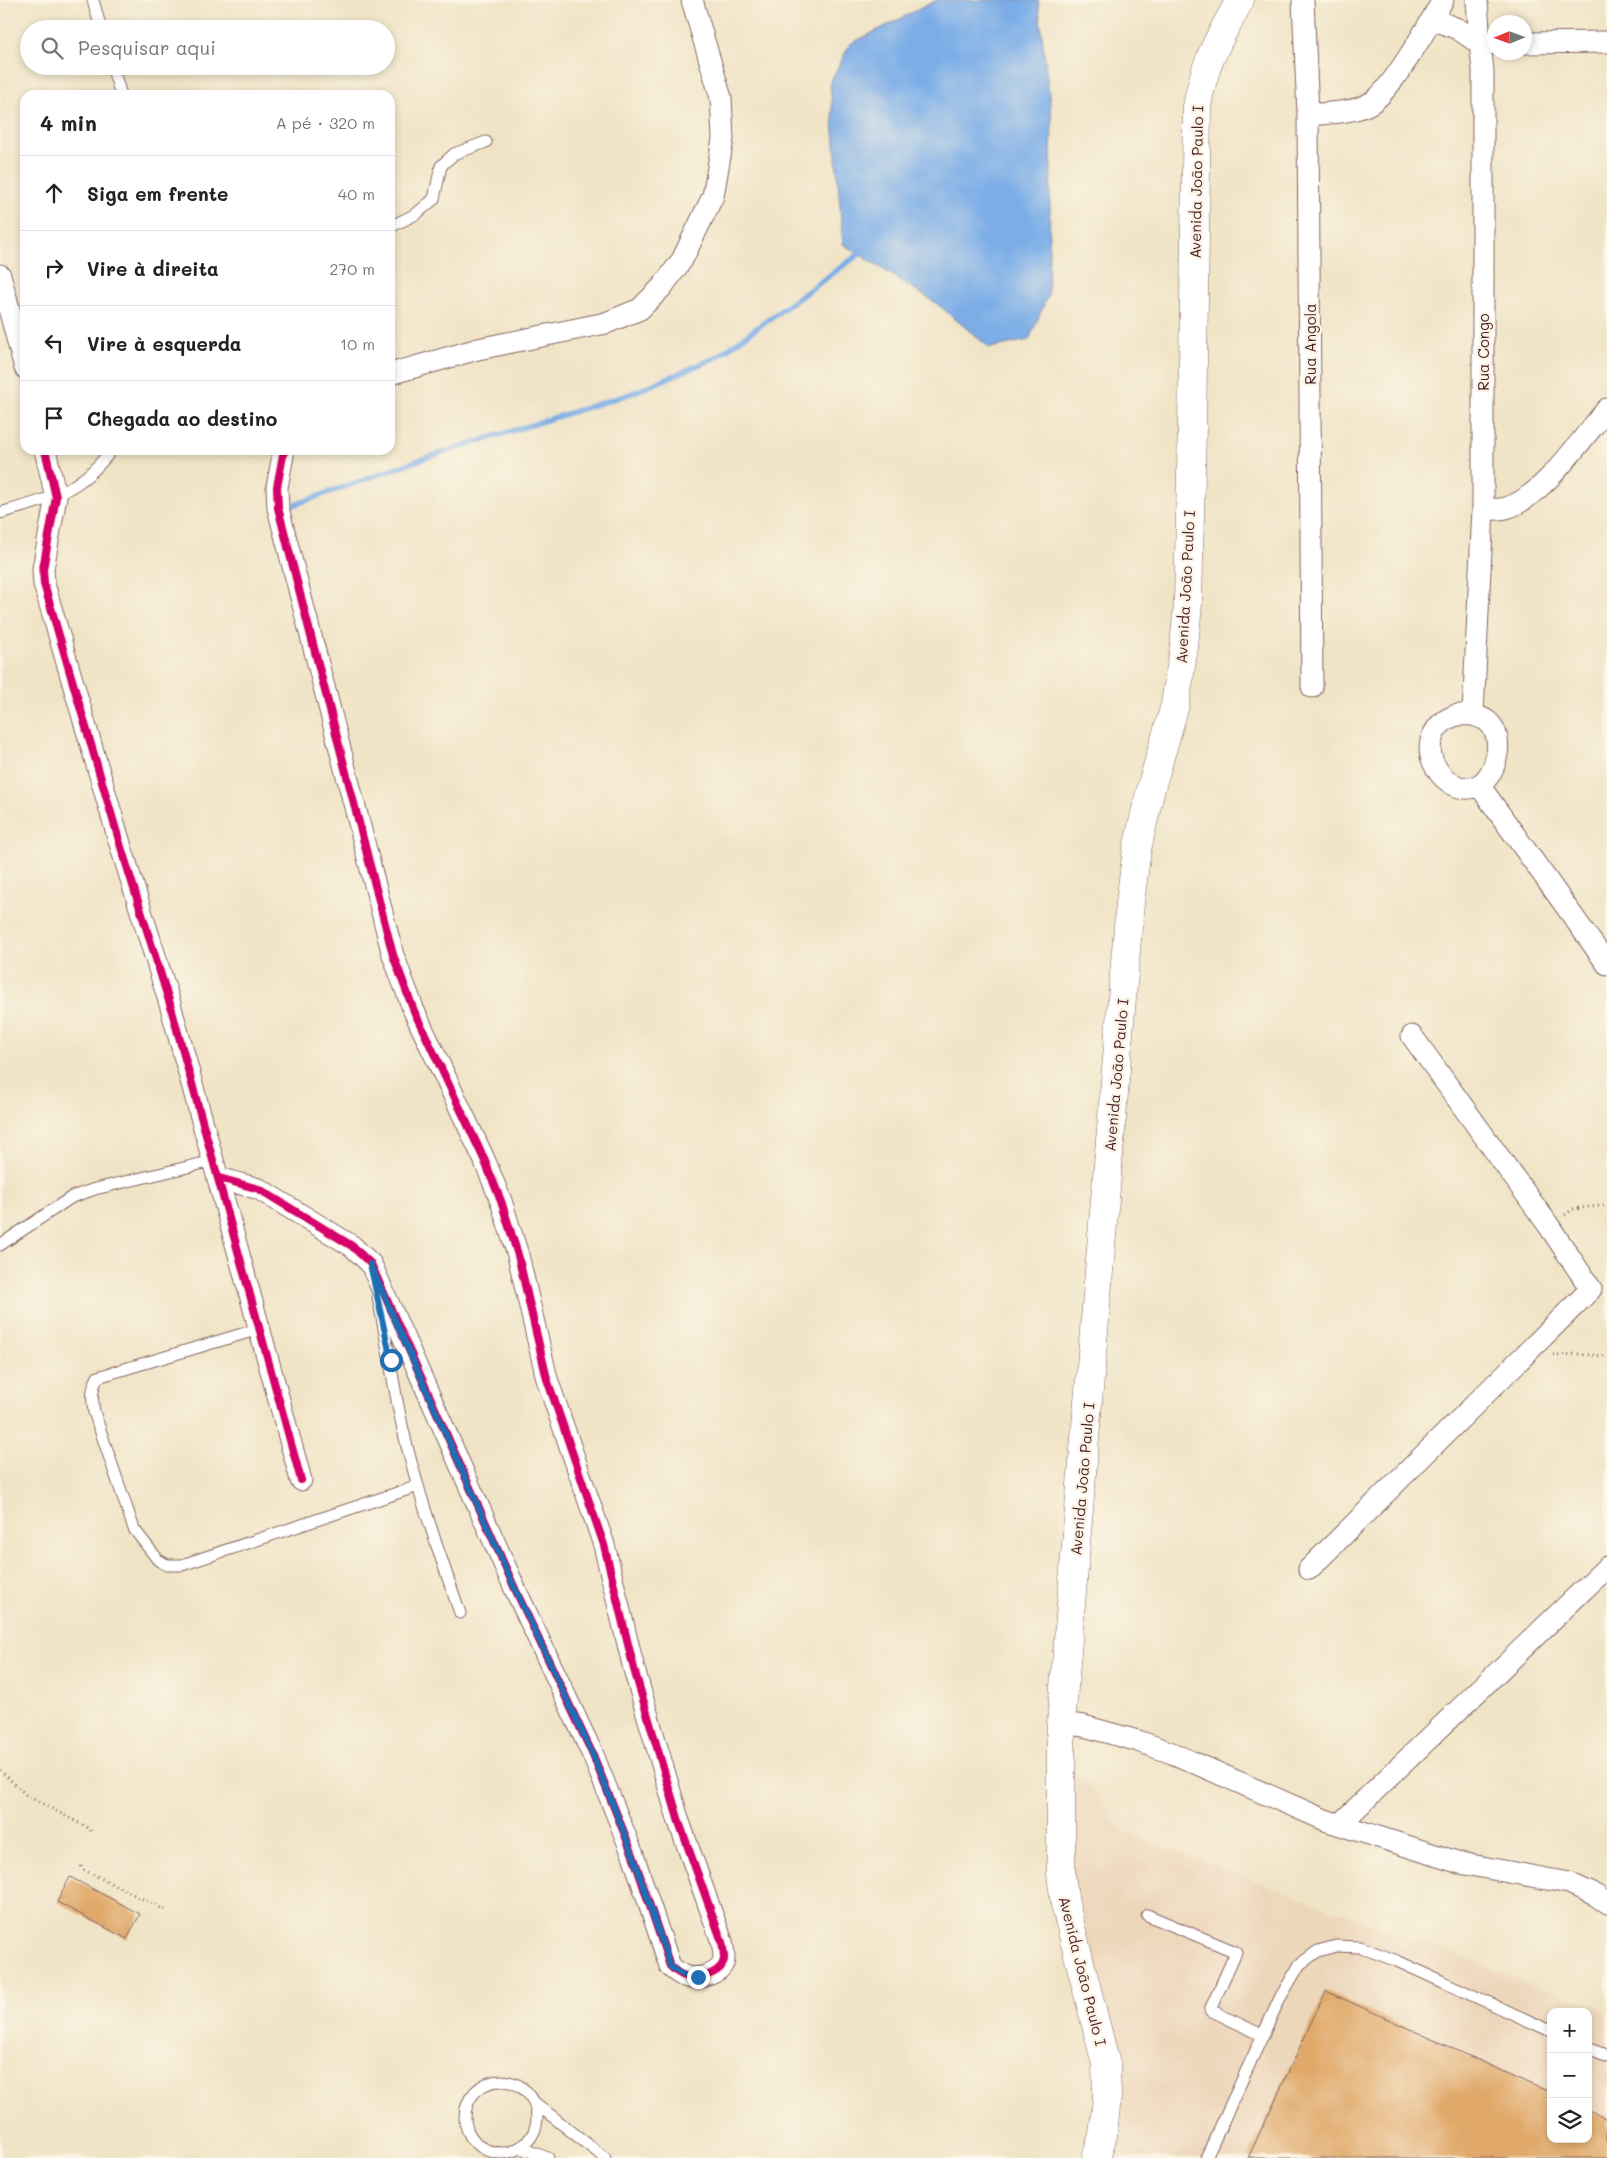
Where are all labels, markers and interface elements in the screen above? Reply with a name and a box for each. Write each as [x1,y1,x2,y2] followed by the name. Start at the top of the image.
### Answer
[1487,15,1532,60] north arrow
[20,20,395,75] search box
[38,34,66,62] icon: search
[78,35,216,60] text: Pesquisar aqui
[1185,105,1207,259] street label: Avenida João Paulo I
[40,109,97,136] text: 4 min
[276,112,375,133] text: A pé · 320 m
[40,179,68,207] icon: ahead
[87,181,228,206] text: Siga em frente
[338,183,375,204] text: 40 m
[40,254,68,282] icon: right
[87,256,219,281] text: Vire à direita
[329,258,375,279] text: 270 m
[1300,303,1320,385] street label: Rua Angola
[1473,313,1493,391] street label: Rua Congo
[40,329,68,357] icon: left
[87,331,242,356] text: Vire à esquerda
[340,333,375,354] text: 10 m
[40,404,68,432] icon: arrive
[87,406,277,431] text: Chegada ao destino
[1171,509,1199,664] street label: Avenida João Paulo I
[1099,997,1133,1152] street label: Avenida João Paulo I
[380,1349,403,1372] route start
[1065,1401,1099,1556] street label: Avenida João Paulo I
[1055,1894,1111,2048] street label: Avenida João Paulo I
[687,1966,710,1989] route end
[1547,2008,1592,2143] map controls
[1547,2008,1592,2053] button: +
[1547,2053,1592,2098] button: −
[1547,2098,1592,2143] button: layers

